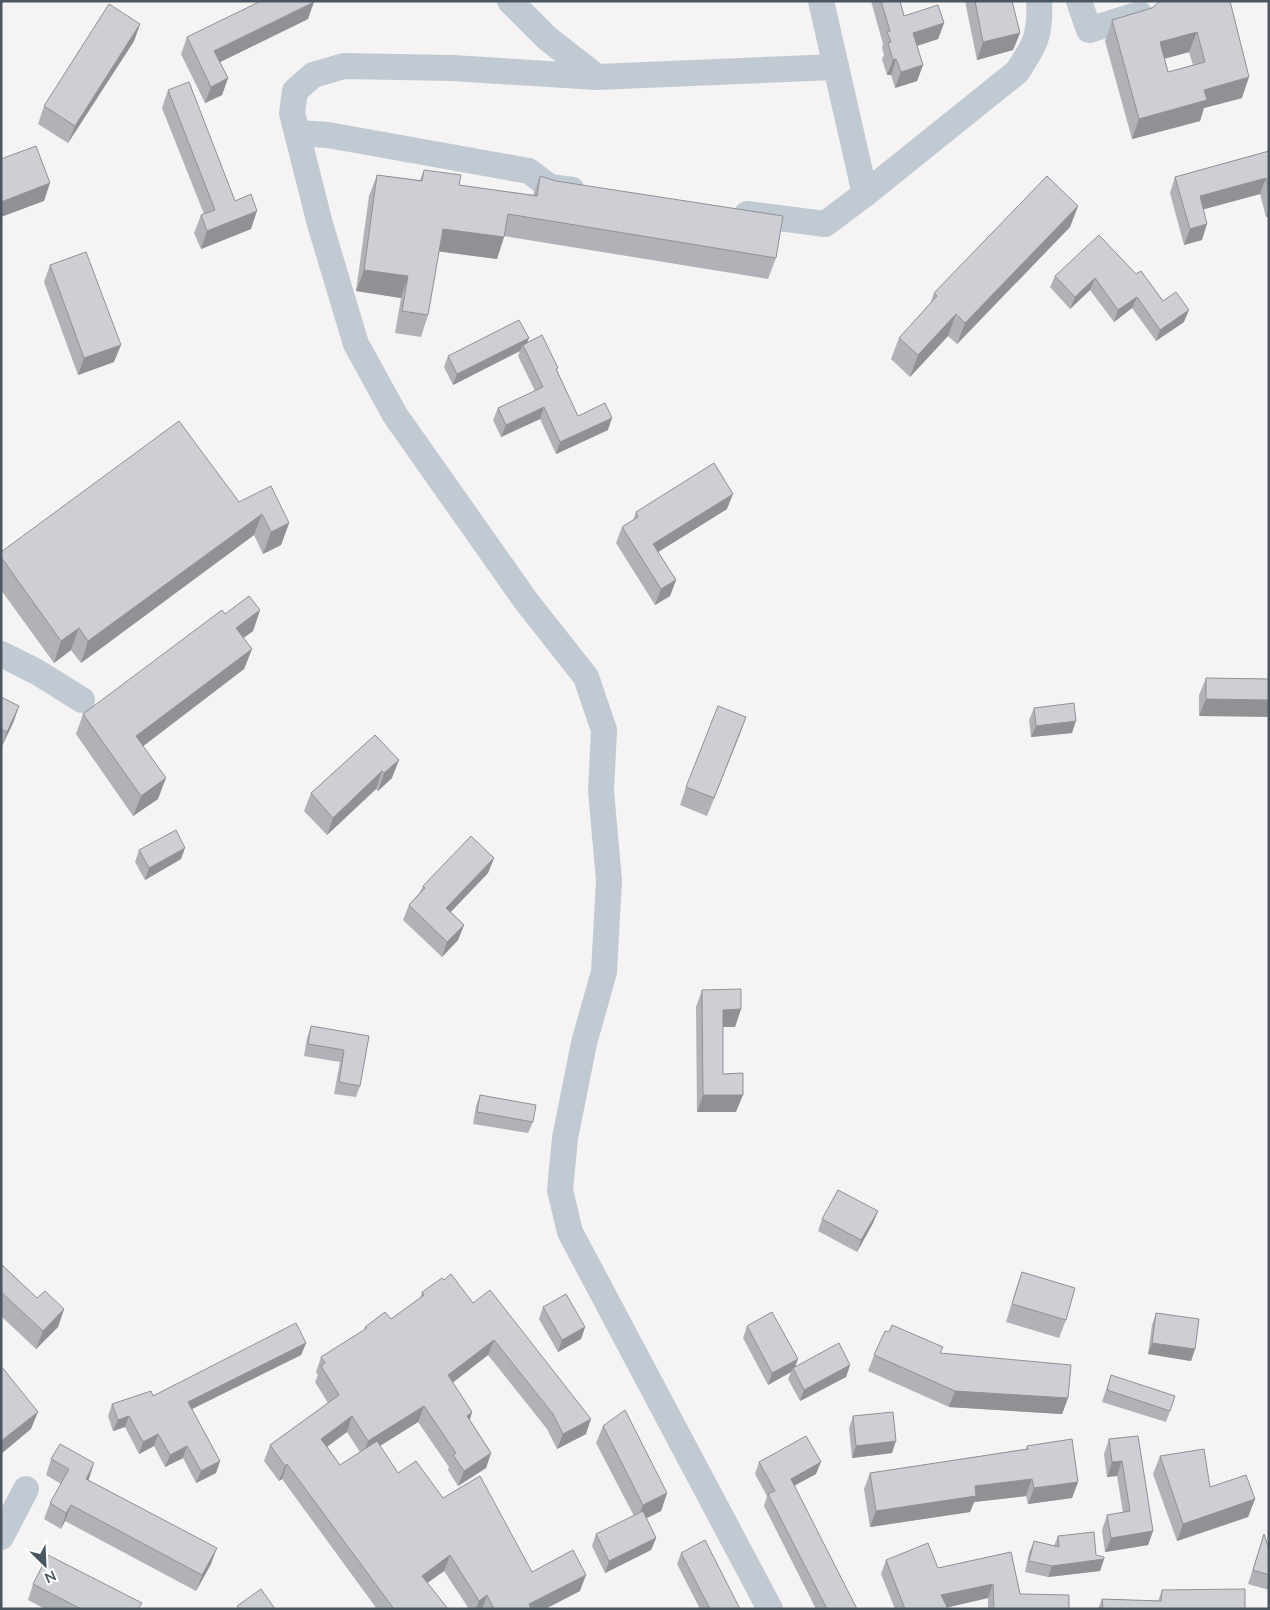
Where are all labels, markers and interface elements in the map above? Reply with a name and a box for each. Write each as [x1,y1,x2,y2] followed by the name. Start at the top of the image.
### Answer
[20,1540,70,1590] north arrow
[42,1567,59,1587] text: N

